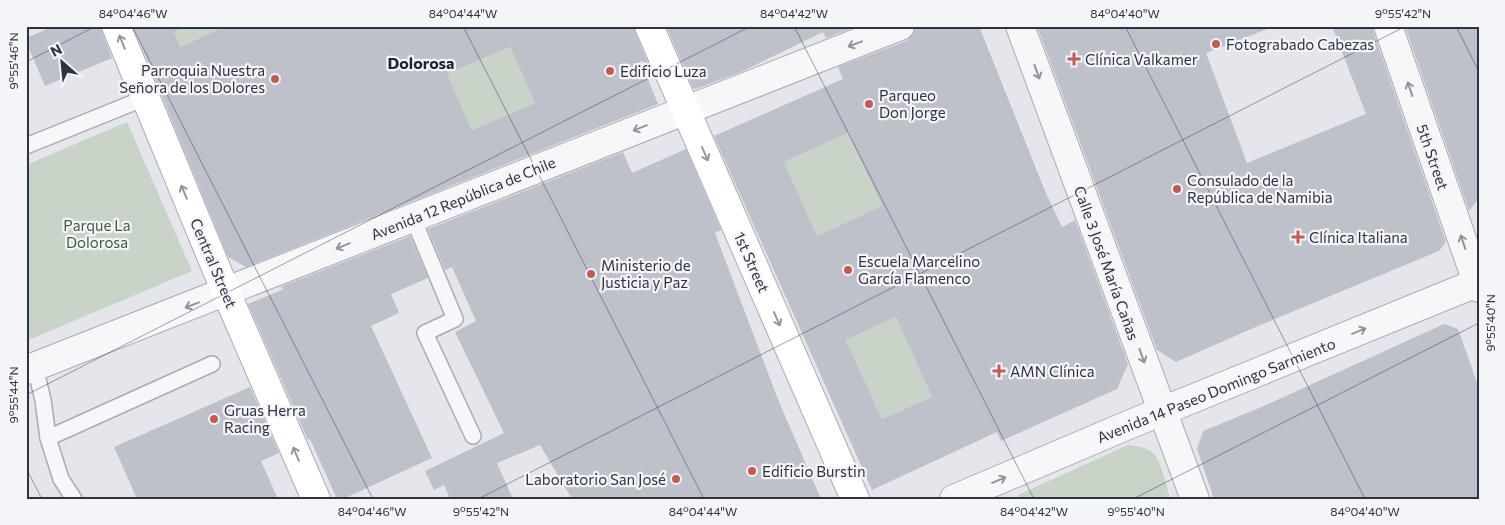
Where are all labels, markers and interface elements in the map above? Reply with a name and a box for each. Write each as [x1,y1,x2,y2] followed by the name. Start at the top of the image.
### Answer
[99,6,167,20] text: 84°04'46"W
[429,6,497,20] text: 84°04'44"W
[760,6,828,20] text: 84°04'42"W
[1090,6,1160,20] text: 84°04'40"W
[1375,6,1431,20] text: 9°55'42"N
[6,32,20,90] text: 9°55'46"N
[117,35,126,50] one-way arrow
[1226,35,1374,53] place label: Fotograbado Cabezas
[38,38,88,88] north arrow
[1210,38,1222,50] marker: Fotograbado Cabezas
[47,40,64,60] text: N
[848,40,863,49] one-way arrow
[1085,50,1198,68] place label: Clínica Valkamer
[1067,52,1081,66] marker: Clínica Valkamer
[388,53,454,72] district label: Dolorosa
[119,61,265,96] place label: Parroquia Nuestra Señora de los Dolores
[620,62,707,80] place label: Edificio Luza
[1033,64,1042,79] one-way arrow
[604,65,616,77] marker: Edificio Luza
[269,73,281,85] marker: Parroquia Nuestra Señora de los Dolores
[1405,81,1414,97] one-way arrow
[879,86,946,121] place label: Parqueo Don Jorge
[863,98,875,110] marker: Parqueo Don Jorge
[1413,122,1453,192] street label: 5th Street
[633,124,648,133] one-way arrow
[701,146,711,161] one-way arrow
[368,153,558,243] street label: Avenida 12 República de Chile
[1187,171,1333,206] place label: Consulado de la República de Namibia
[1071,183,1143,343] street label: Calle 3 José María Cañas
[1171,183,1183,195] marker: Consulado de la República de Namibia
[179,185,188,200] one-way arrow
[187,215,241,311] street label: Central Street
[63,216,131,251] park label: Parque La Dolorosa
[1309,228,1408,246] place label: Clínica Italiana
[731,229,773,295] street label: 1st Street
[1291,230,1305,244] marker: Clínica Italiana
[1458,235,1467,250] one-way arrow
[336,241,351,251] one-way arrow
[858,252,980,287] place label: Escuela Marcelino García Flamenco
[601,256,691,291] place label: Ministerio de Justicia y Paz
[842,264,854,276] marker: Escuela Marcelino García Flamenco
[585,268,597,280] marker: Ministerio de Justicia y Paz
[1483,294,1497,352] text: 9°55'40"N
[185,301,200,310] one-way arrow
[773,311,782,327] one-way arrow
[1351,325,1366,335] one-way arrow
[1094,334,1338,446] street label: Avenida 14 Paseo Domingo Sarmiento
[1138,348,1147,363] one-way arrow
[1010,362,1095,380] place label: AMN Clínica
[992,364,1006,378] marker: AMN Clínica
[6,366,20,424] text: 9°55'44"N
[224,401,306,436] place label: Gruas Herra Racing
[208,413,220,425] marker: Gruas Herra Racing
[291,447,301,462] one-way arrow
[762,462,865,480] place label: Edificio Burstin
[746,465,758,477] marker: Edificio Burstin
[525,470,666,488] place label: Laboratorio San José
[670,473,682,485] marker: Laboratorio San José
[991,474,1006,484] one-way arrow
[338,504,406,518] text: 84°04'46"W
[453,504,509,518] text: 9°55'42"N
[669,504,737,518] text: 84°04'44"W
[1000,504,1068,518] text: 84°04'42"W
[1107,504,1165,518] text: 9°55'40"N
[1330,504,1400,518] text: 84°04'40"W

